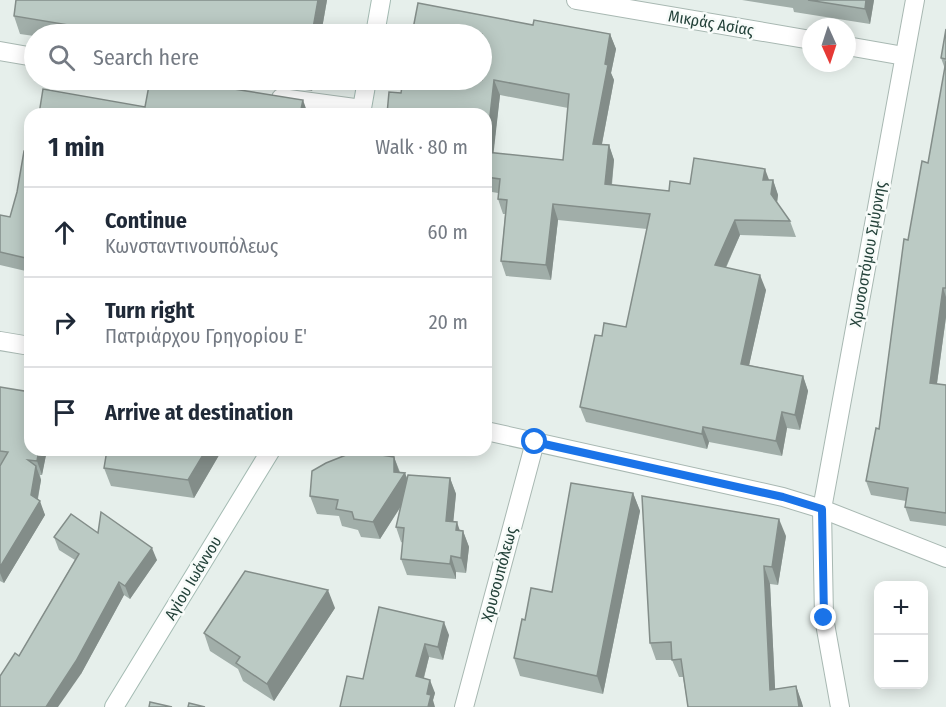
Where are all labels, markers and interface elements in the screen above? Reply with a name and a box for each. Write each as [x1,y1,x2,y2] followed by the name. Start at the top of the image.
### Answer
[667,6,755,40] street label: Μικράς Ασίας
[802,18,856,72] north arrow
[24,24,492,90] search box
[45,41,78,74] icon: search
[93,44,199,71] text: Search here
[48,132,105,163] text: 1 min
[375,135,468,159] text: Walk · 80 m
[846,179,890,328] street label: Χρυσοστόμου Σμύρνης
[105,207,187,234] text: Continue
[48,216,81,249] icon: ahead
[428,220,468,244] text: 60 m
[105,234,278,258] text: Κωνσταντινουπόλεως
[105,297,194,324] text: Turn right
[48,306,81,339] icon: right
[429,310,468,334] text: 20 m
[105,324,307,348] text: Πατριάρχου Γρηγορίου Ε'
[48,396,81,429] icon: arrive
[105,399,293,426] text: Arrive at destination
[521,428,547,454] route start
[477,524,521,624] street label: Χρυσουπόλεως
[161,533,225,623] street label: Αγίου Ιωάννου
[874,581,928,689] map controls
[874,581,928,635] button: +
[810,604,836,630] route end
[874,635,928,689] button: −

